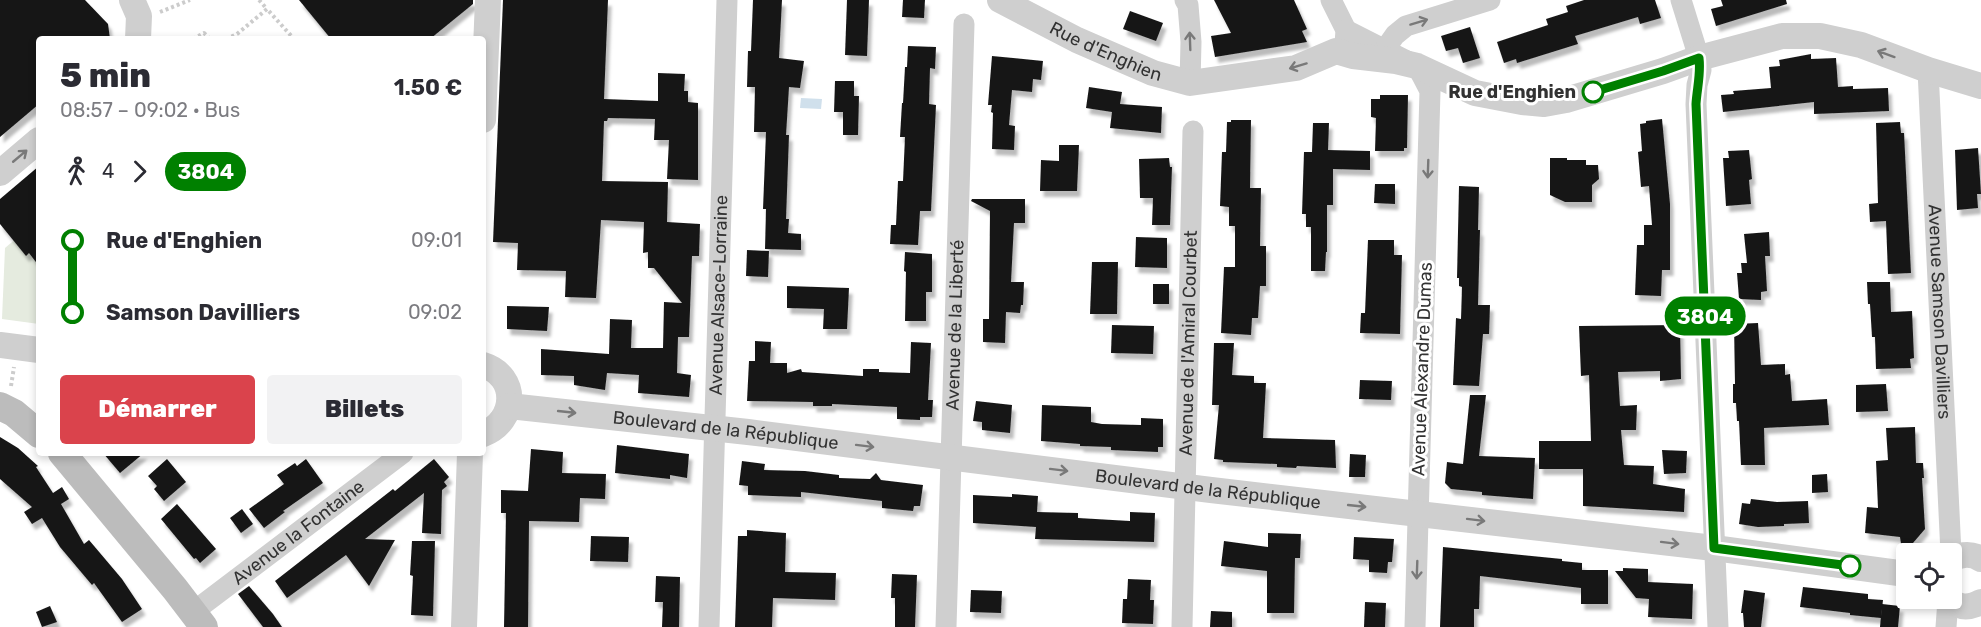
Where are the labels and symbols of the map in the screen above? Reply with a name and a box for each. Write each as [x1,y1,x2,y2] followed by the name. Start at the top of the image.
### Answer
[1409,15,1428,26] one-way arrow
[1046,17,1164,86] street label: Rue d'Enghien
[1185,32,1196,52] one-way arrow
[1877,48,1896,59] one-way arrow
[1289,61,1308,72] one-way arrow
[1448,81,1576,103] place label: Rue d'Enghien
[1582,81,1604,103] marker: Rue d'Enghien
[11,150,27,163] one-way arrow
[1422,159,1433,179] one-way arrow
[705,195,732,396] street label: Avenue Alsace-Lorraine
[1923,204,1956,420] street label: Avenue Samson Davilliers
[1175,230,1202,456] street label: Avenue de l'Amiral Courbet
[941,239,969,411] street label: Avenue de la Liberté
[1407,262,1437,476] street label: Avenue Alexandre Dumas
[1663,296,1747,336] line badge: 3804
[612,406,840,454] street label: Boulevard de la République
[557,407,577,418] one-way arrow
[855,441,875,452] one-way arrow
[1048,465,1068,476] one-way arrow
[1094,465,1322,514] street label: Boulevard de la République
[228,475,369,589] street label: Avenue la Fontaine
[1346,501,1366,512] one-way arrow
[1466,515,1486,526] one-way arrow
[1660,537,1680,548] one-way arrow
[1839,555,1861,577] unlabelled marker
[1411,560,1422,580] one-way arrow

